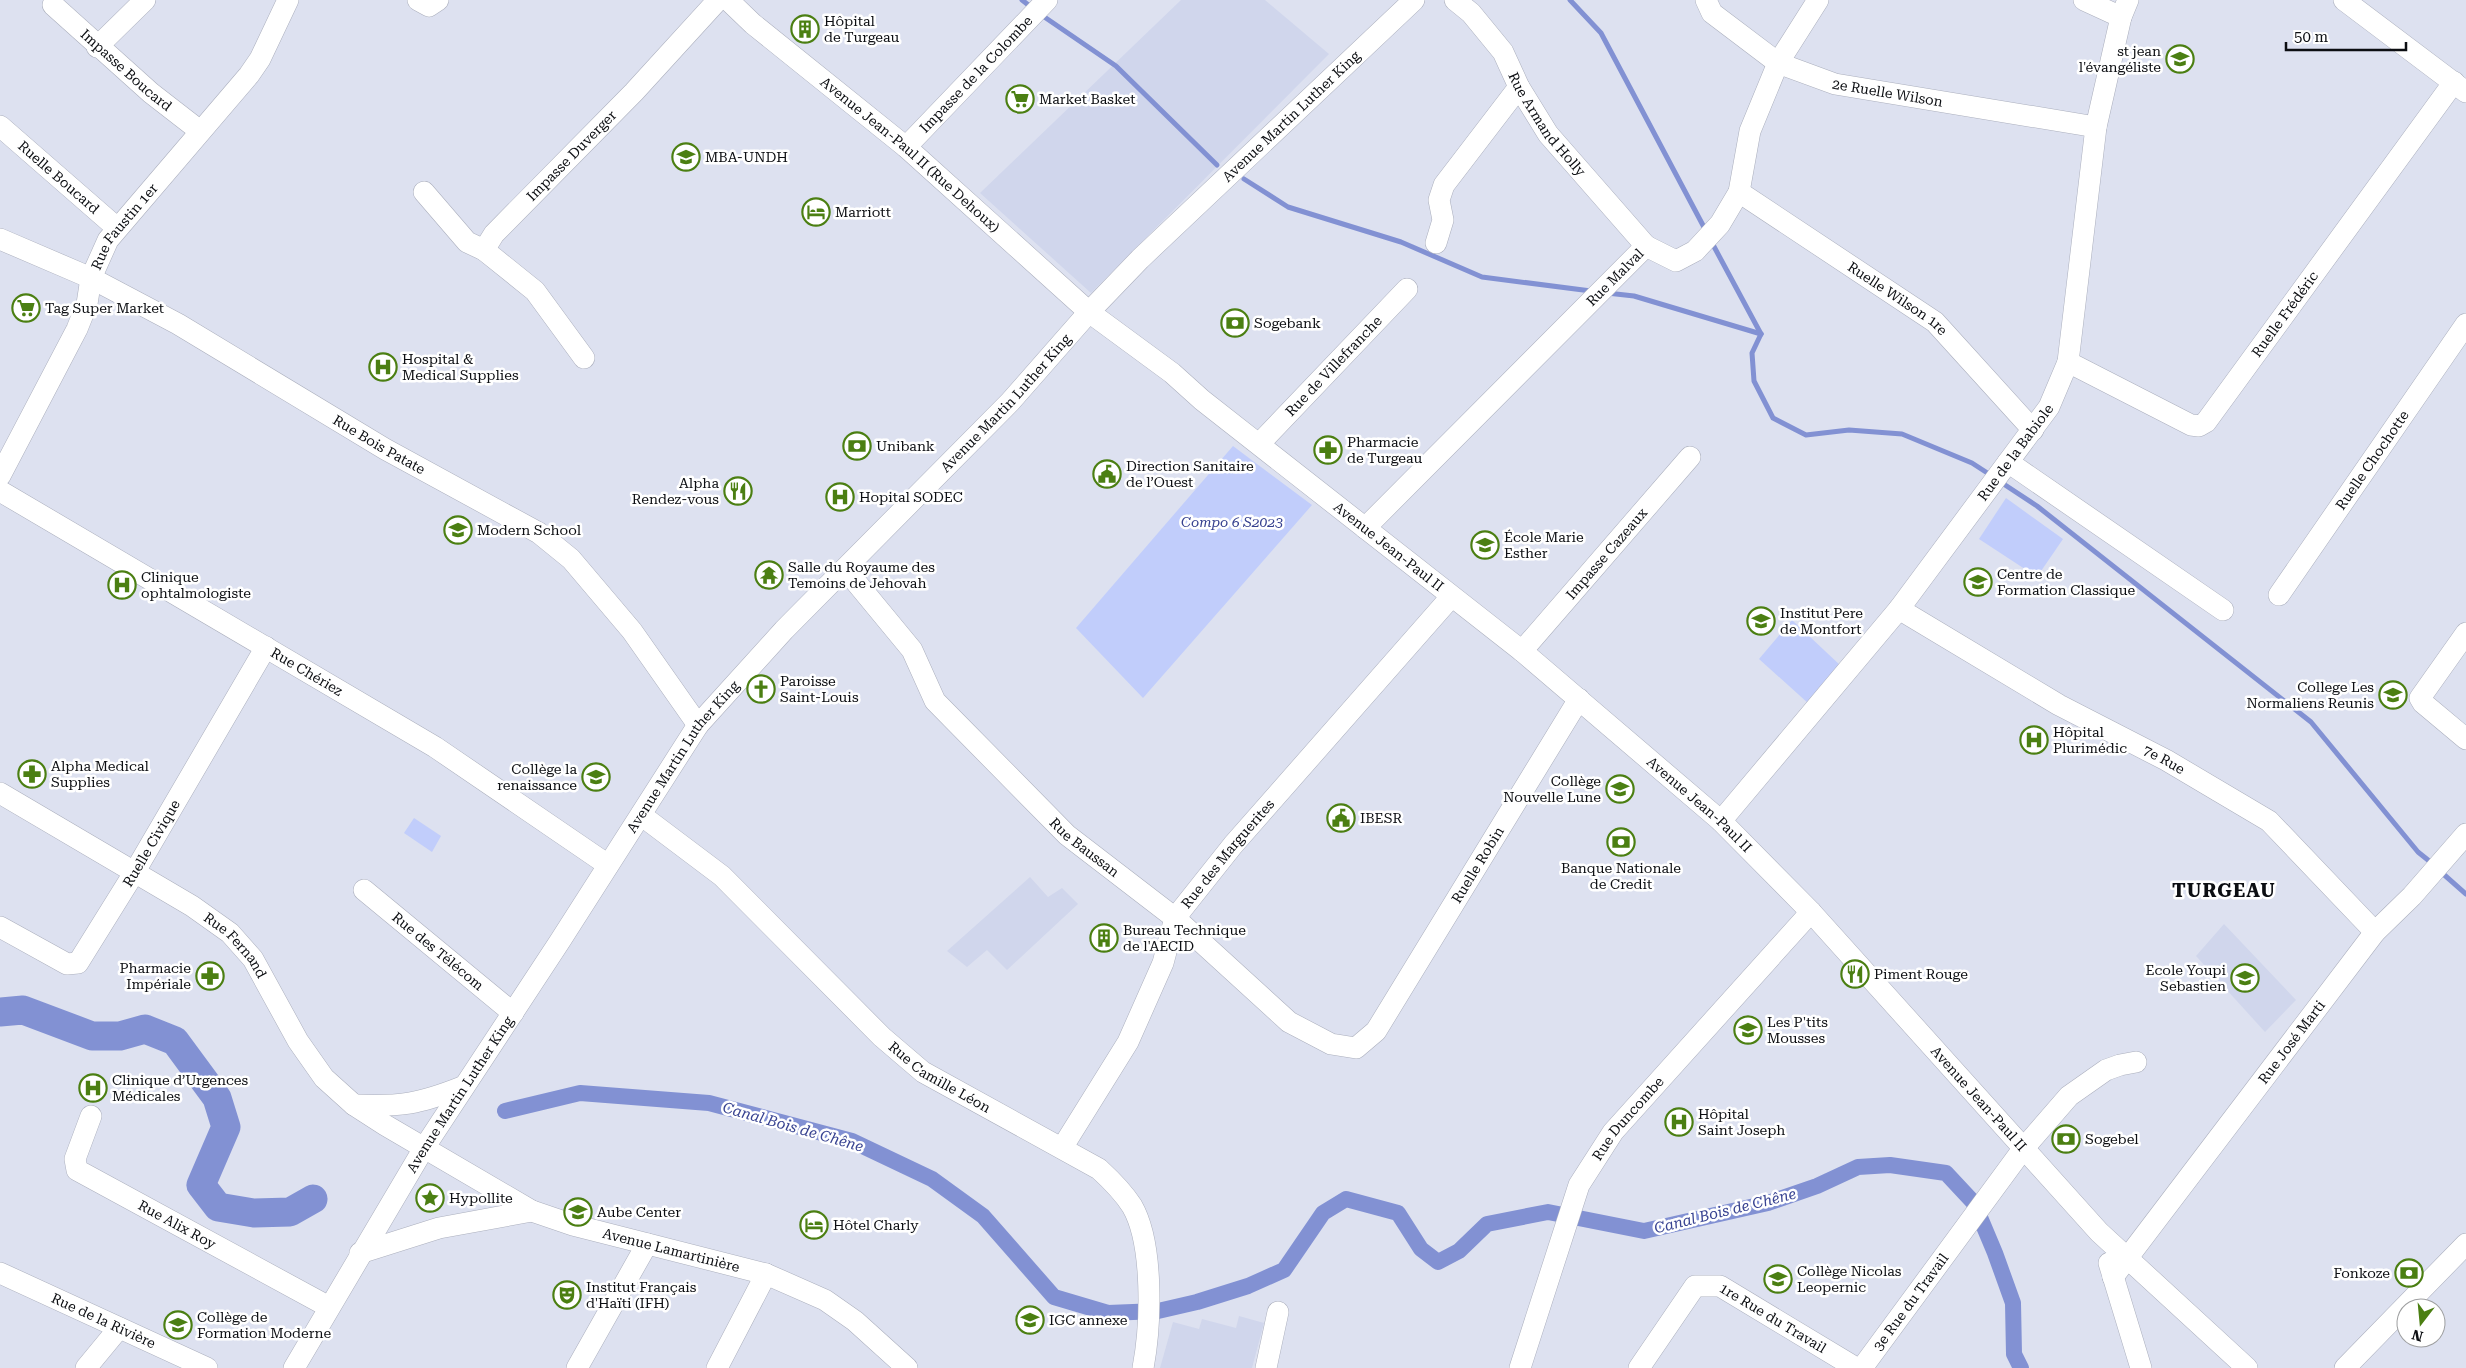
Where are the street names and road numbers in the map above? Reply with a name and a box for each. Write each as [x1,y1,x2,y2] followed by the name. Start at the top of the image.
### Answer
[916,12,1036,136] street label: Impasse de la Colombe
[77,26,175,114] street label: Impasse Boucard
[1219,47,1363,185] street label: Avenue Martin Luther King
[1505,70,1590,180] street label: Rue Armand Holly
[817,74,1003,235] street label: Avenue Jean-Paul II (Rue Dehoux)
[1831,76,1944,110] street label: 2e Ruelle Wilson
[523,107,620,204] street label: Impasse Duverger
[15,138,103,217] street label: Ruelle Boucard
[88,180,161,272] street label: Rue Faustin 1er
[1583,245,1647,309] street label: Rue Malval
[1845,258,1951,338] street label: Ruelle Wilson 1re
[2248,268,2321,360] street label: Ruelle Frédéric
[1282,312,1385,419] street label: Rue de Villefranche
[937,331,1074,475] street label: Avenue Martin Luther King
[1974,401,2057,504] street label: Rue de la Babiole
[2332,407,2412,513] street label: Ruelle Chochotte
[330,412,428,478] street label: Rue Bois Patate
[1331,498,1447,594] street label: Avenue Jean-Paul II
[1563,505,1650,602] street label: Impasse Cazeaux
[268,644,346,699] street label: Rue Chériez
[623,677,742,836] street label: Avenue Martin Luther King
[2141,742,2188,778] street label: 7e Rue
[1644,753,1755,855] street label: Avenue Jean-Paul II
[1178,796,1278,911] street label: Rue des Marguerites
[119,797,183,890] street label: Ruelle Civique
[1046,814,1122,880] street label: Rue Baussan
[1448,824,1507,906] street label: Ruelle Robin
[201,909,270,981] street label: Rue Fernand
[389,909,487,994] street label: Rue des Télécom
[2255,997,2328,1087] street label: Rue José Marti
[403,1013,516,1175] street label: Avenue Martin Luther King
[885,1038,993,1116] street label: Rue Camille Léon
[1928,1043,2030,1154] street label: Avenue Jean-Paul II
[1589,1073,1667,1163] street label: Rue Duncombe
[135,1197,219,1252] street label: Rue Alix Roy
[601,1225,742,1275] street label: Avenue Lamartinière
[1870,1250,1952,1353] street label: 3e Rue du Travail
[1717,1280,1830,1356] street label: 1re Rue du Travail
[49,1290,159,1351] street label: Rue de la Rivière

